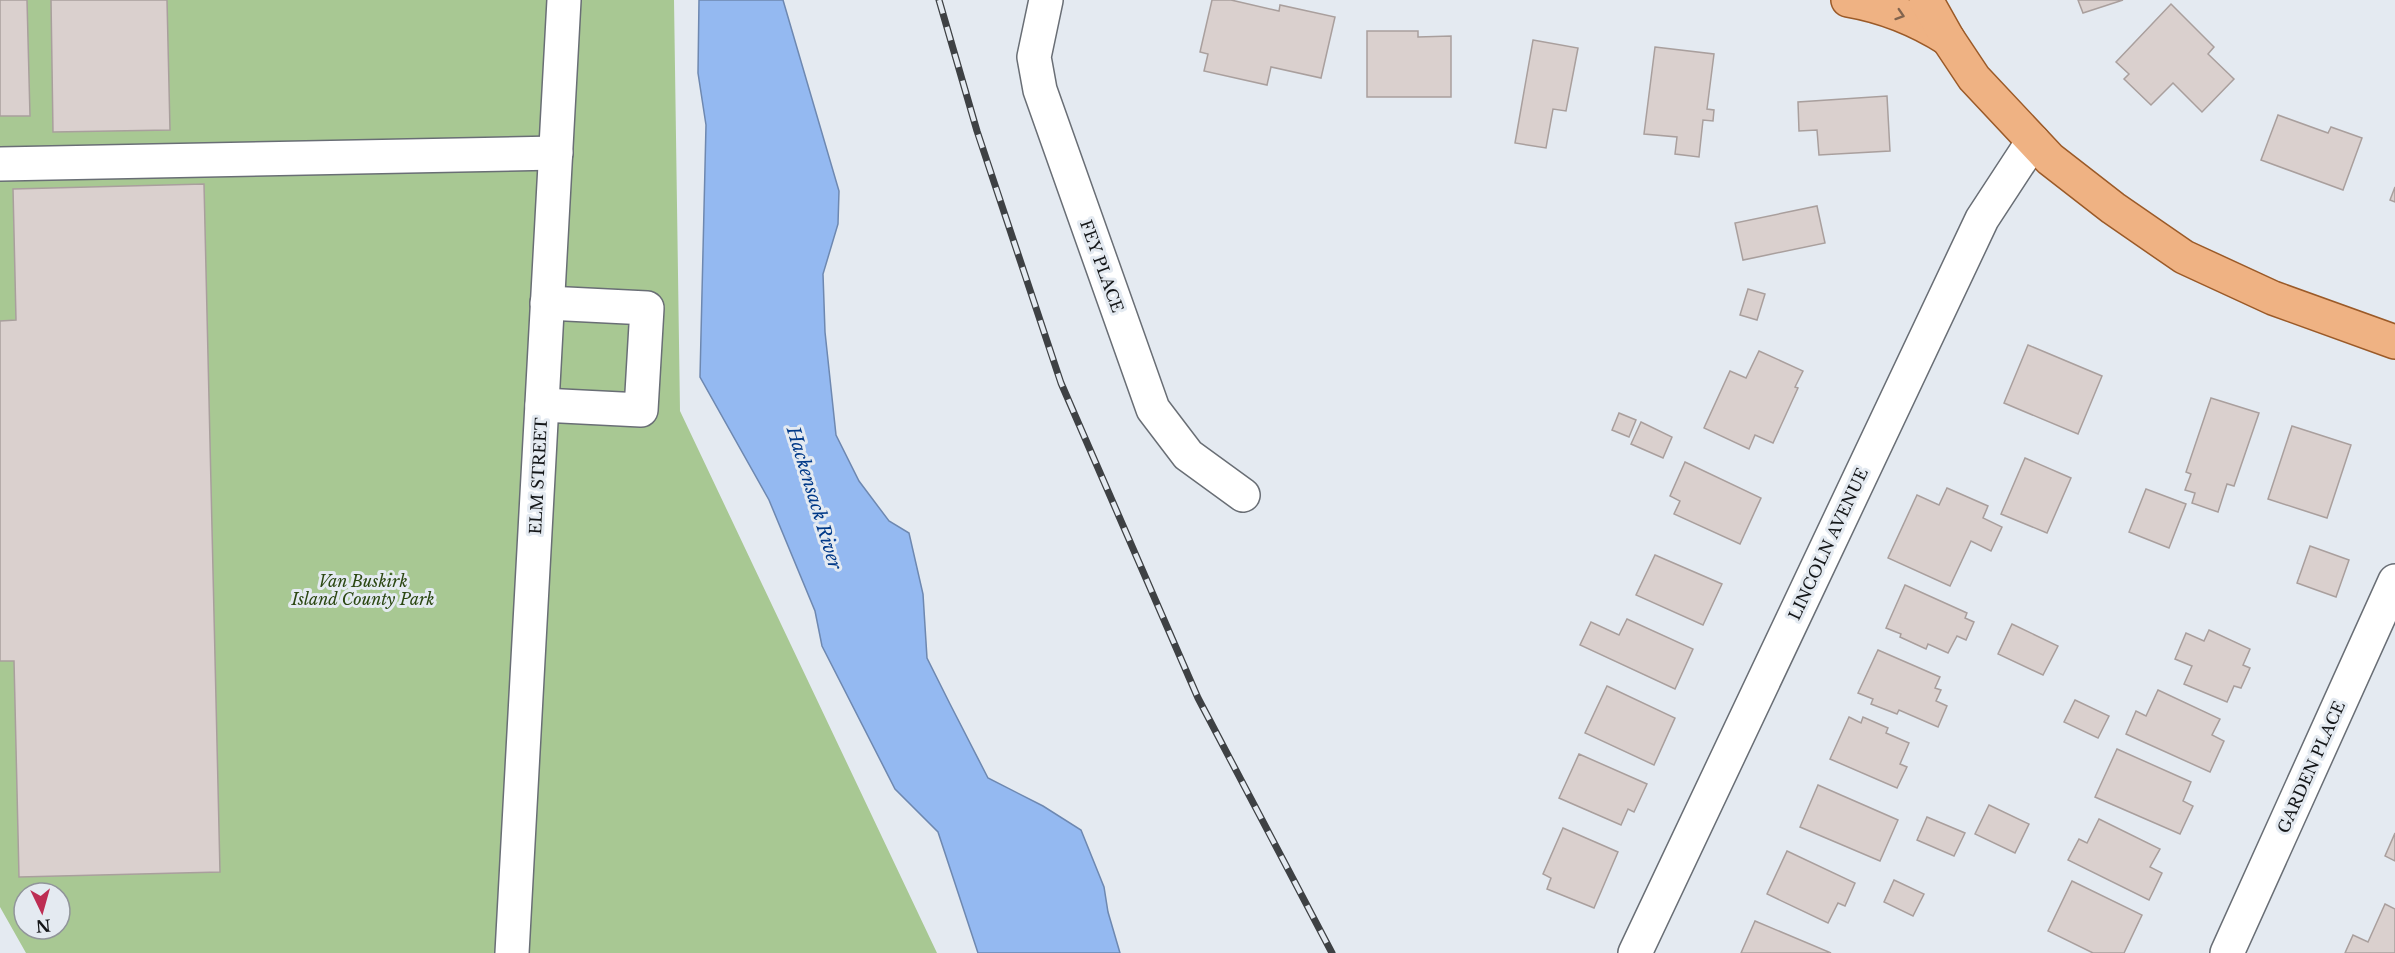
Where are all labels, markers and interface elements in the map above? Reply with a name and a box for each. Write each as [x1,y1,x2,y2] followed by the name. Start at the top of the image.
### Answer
[1894,8,1905,21] one-way arrow
[1076,217,1128,315] street label: FEY PLACE
[525,417,551,535] street label: ELM STREET
[781,423,846,573] water label: Hackensack River
[1784,465,1872,623] street label: LINCOLN AVENUE
[290,571,435,609] park label: Van Buskirk Island County Park
[2273,698,2349,836] street label: GARDEN PLACE
[12,881,72,941] north arrow
[35,915,52,937] text: N

